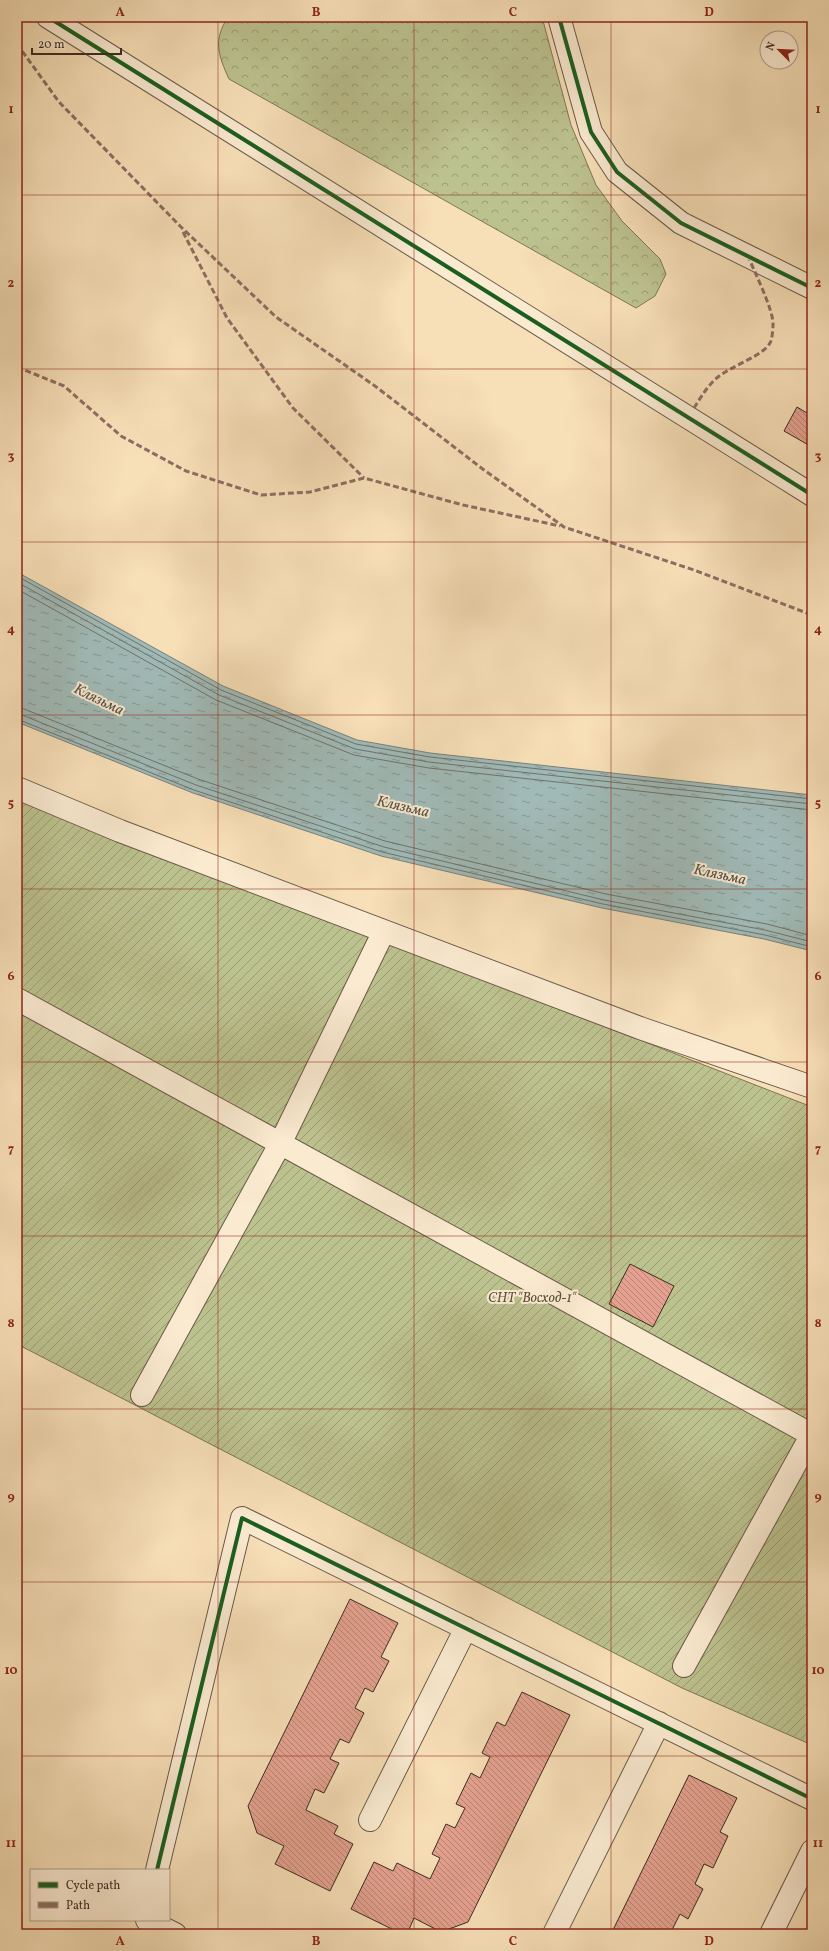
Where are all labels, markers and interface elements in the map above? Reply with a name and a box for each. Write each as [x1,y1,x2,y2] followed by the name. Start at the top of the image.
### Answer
[115,4,125,22] text: A
[312,4,321,22] text: B
[509,4,517,22] text: C
[704,4,714,22] text: D
[32,30,121,56] scale bar
[759,30,799,70] north arrow
[38,37,65,53] text: 20 m
[763,40,780,53] text: N
[8,101,14,119] text: 1
[815,101,821,119] text: 1
[8,275,15,293] text: 2
[815,275,822,293] text: 2
[8,448,15,466] text: 3
[815,448,822,466] text: 3
[7,621,15,639] text: 4
[814,621,822,639] text: 4
[70,679,127,721] water label: Клязьма
[374,791,431,824] water label: Клязьма
[8,795,14,813] text: 5
[815,795,821,813] text: 5
[691,860,748,891] water label: Клязьма
[7,968,15,986] text: 6
[814,968,822,986] text: 6
[8,1141,14,1159] text: 7
[815,1141,821,1159] text: 7
[488,1289,577,1308] park label: СНТ "Восход-1"
[7,1315,15,1333] text: 8
[814,1315,822,1333] text: 8
[7,1488,15,1506] text: 9
[814,1488,822,1506] text: 9
[4,1662,18,1680] text: 10
[811,1662,825,1680] text: 10
[6,1835,16,1853] text: 11
[813,1835,823,1853] text: 11
[30,1869,170,1921] legend
[66,1878,121,1894] text: Cycle path
[66,1898,90,1914] text: Path
[115,1933,125,1951] text: A
[312,1933,321,1951] text: B
[509,1933,517,1951] text: C
[704,1933,714,1951] text: D

